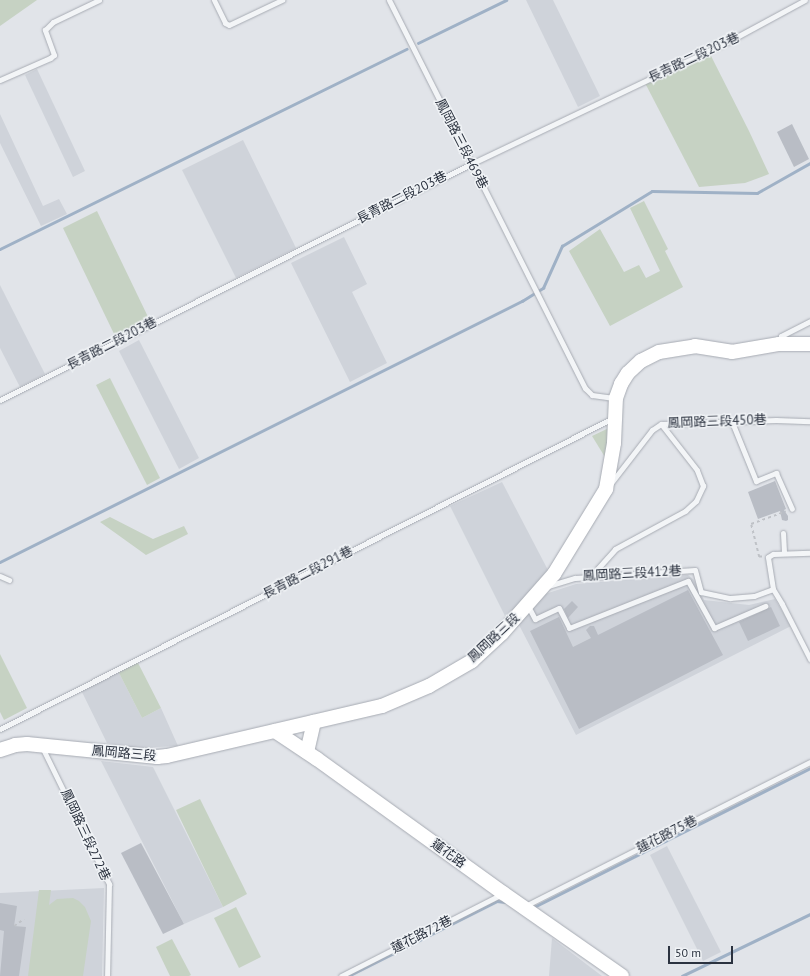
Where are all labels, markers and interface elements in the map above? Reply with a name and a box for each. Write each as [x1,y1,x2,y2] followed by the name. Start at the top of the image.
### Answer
[646,30,742,86] street label: 長青路二段203巷
[432,96,490,192] street label: 鳳岡路三段469巷
[354,169,450,227] street label: 長青路二段203巷
[64,315,160,373] street label: 長青路二段203巷
[667,412,767,432] street label: 鳳岡路三段450巷
[260,544,356,602] street label: 長青路二段291巷
[582,564,682,584] street label: 鳳岡路三段412巷
[465,610,523,666] street label: 鳳岡路三段
[91,743,157,765] street label: 鳳岡路三段
[57,787,113,883] street label: 鳳岡路三段272巷
[634,813,700,857] street label: 蓮花路75巷
[428,836,468,872] street label: 蓮花路
[389,913,455,957] street label: 蓮花路72巷
[670,938,735,964] scale bar
[675,945,701,960] text: 50 m

